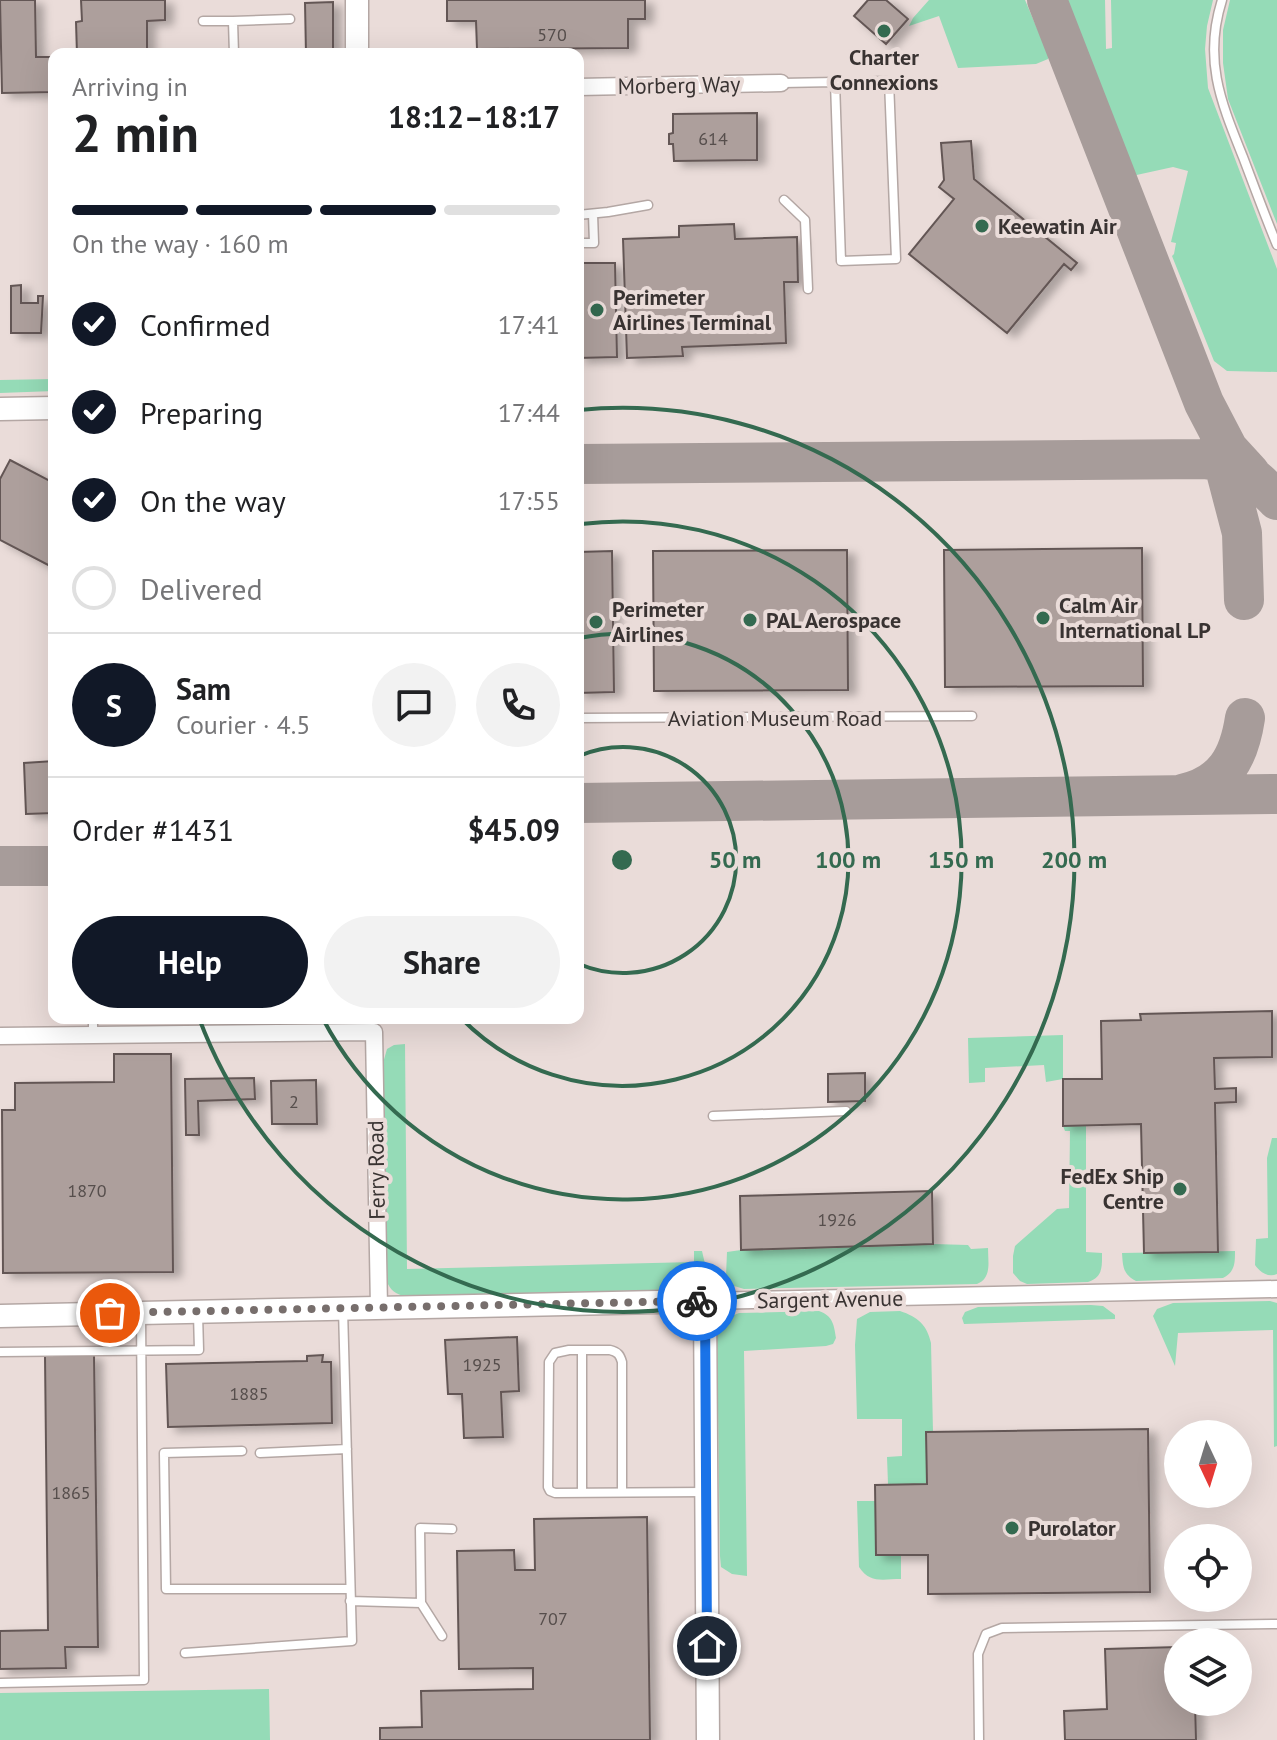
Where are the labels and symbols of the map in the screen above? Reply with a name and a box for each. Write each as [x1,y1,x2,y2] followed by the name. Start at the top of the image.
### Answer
[875,22,893,40] marker: Charter Connexions
[537,23,567,46] house number: 570
[830,43,938,96] place label: Charter Connexions
[617,70,741,100] street label: Morberg Way
[698,127,728,150] house number: 614
[998,212,1117,240] place label: Keewatin Air
[973,217,991,235] marker: Keewatin Air
[613,283,772,336] place label: Perimeter Airlines Terminal
[588,301,606,319] marker: Perimeter Airlines Terminal
[1059,591,1211,644] place label: Calm Air International LP
[612,595,704,648] place label: Perimeter Airlines
[766,606,901,634] place label: PAL Aerospace
[1034,609,1052,627] marker: Calm Air International LP
[741,611,759,629] marker: PAL Aerospace
[587,613,605,631] marker: Perimeter Airlines
[668,704,882,732] street label: Aviation Museum Road
[709,844,761,875] text: 50 m
[815,844,881,875] text: 100 m
[928,844,994,875] text: 150 m
[1041,844,1107,875] text: 200 m
[608,846,636,874] centre of rings
[289,1090,299,1113] house number: 2
[361,1120,391,1220] street label: Ferry Road
[1060,1162,1164,1215] place label: FedEx Ship Centre
[67,1179,107,1202] house number: 1870
[1171,1180,1189,1198] marker: FedEx Ship Centre
[817,1208,857,1231] house number: 1926
[657,1261,737,1341] courier
[76,1279,144,1347] pin
[757,1284,903,1314] street label: Sargent Avenue
[462,1353,502,1376] house number: 1925
[229,1382,269,1405] house number: 1885
[1164,1420,1252,1508] north arrow
[51,1481,91,1504] house number: 1865
[1028,1514,1116,1542] place label: Purolator
[1003,1519,1021,1537] marker: Purolator
[538,1607,568,1630] house number: 707
[673,1612,741,1680] pin

